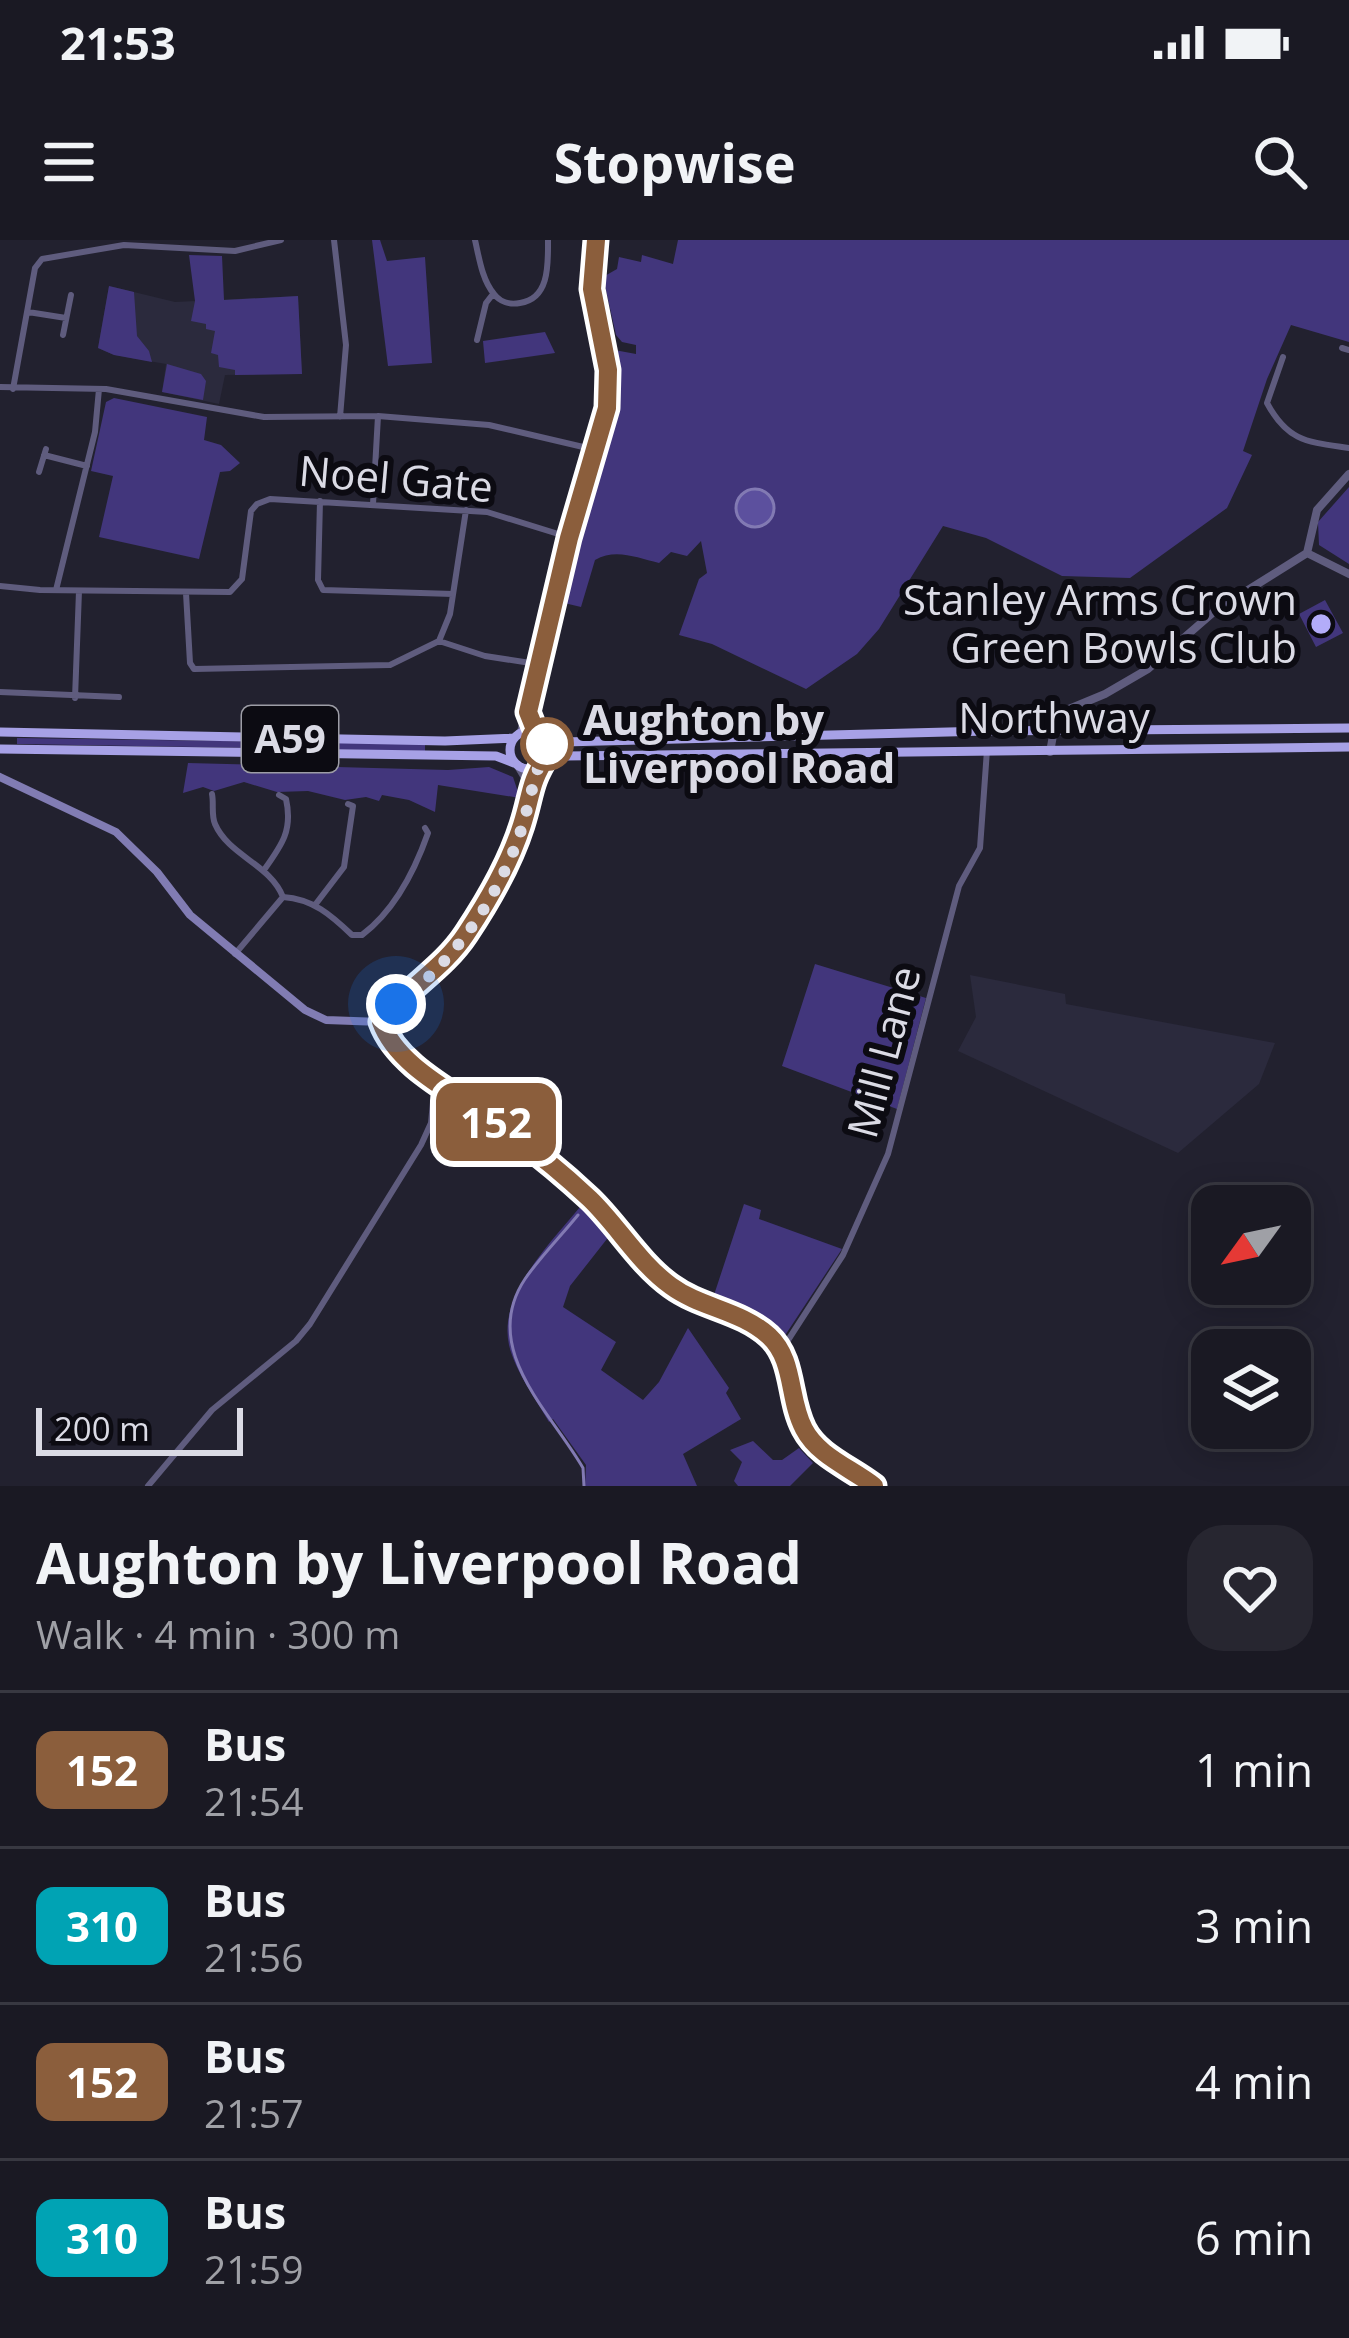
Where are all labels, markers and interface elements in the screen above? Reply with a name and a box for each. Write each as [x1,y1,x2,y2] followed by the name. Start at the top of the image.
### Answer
[60,12,176,73] text: 21:53
[553,125,796,199] text: Stopwise
[36,129,102,195] icon: menu
[1247,129,1313,195] icon: search
[297,441,495,514] street label: Noel Gate
[903,570,1297,675] place label: Stanley Arms Crown Green Bowls Club
[1308,611,1334,637] marker: Stanley Arms Crown Green Bowls Club
[958,688,1151,745] street label: Northway
[583,690,895,795] place label: Aughton by Liverpool Road
[242,706,338,772] road number: A59
[522,719,572,769] marker: Aughton by Liverpool Road
[832,960,933,1144] street label: Mill Lane
[366,974,426,1034] your location
[427,1083,565,1161] line badge: 152
[460,1093,532,1150] text: 152
[1191,1185,1311,1305] north arrow
[1191,1185,1311,1449] map controls
[1191,1329,1311,1449] button: layers
[36,1402,243,1455] scale bar
[54,1406,150,1451] text: 200 m
[36,1523,802,1601] text: Aughton by Liverpool Road
[1187,1525,1313,1651] button: heart
[36,1607,400,1660] text: Walk · 4 min · 300 m
[204,1713,286,1774] text: Bus
[1195,1739,1313,1800] text: 1 min
[66,1741,138,1798] text: 152
[204,1774,303,1827] text: 21:54
[204,1869,286,1930] text: Bus
[1195,1895,1313,1956] text: 3 min
[66,1897,138,1954] text: 310
[204,1930,303,1983] text: 21:56
[204,2025,286,2086] text: Bus
[1195,2051,1313,2112] text: 4 min
[66,2053,138,2110] text: 152
[204,2086,303,2139] text: 21:57
[204,2181,286,2242] text: Bus
[1195,2207,1313,2268] text: 6 min
[66,2209,138,2266] text: 310
[204,2242,303,2295] text: 21:59

